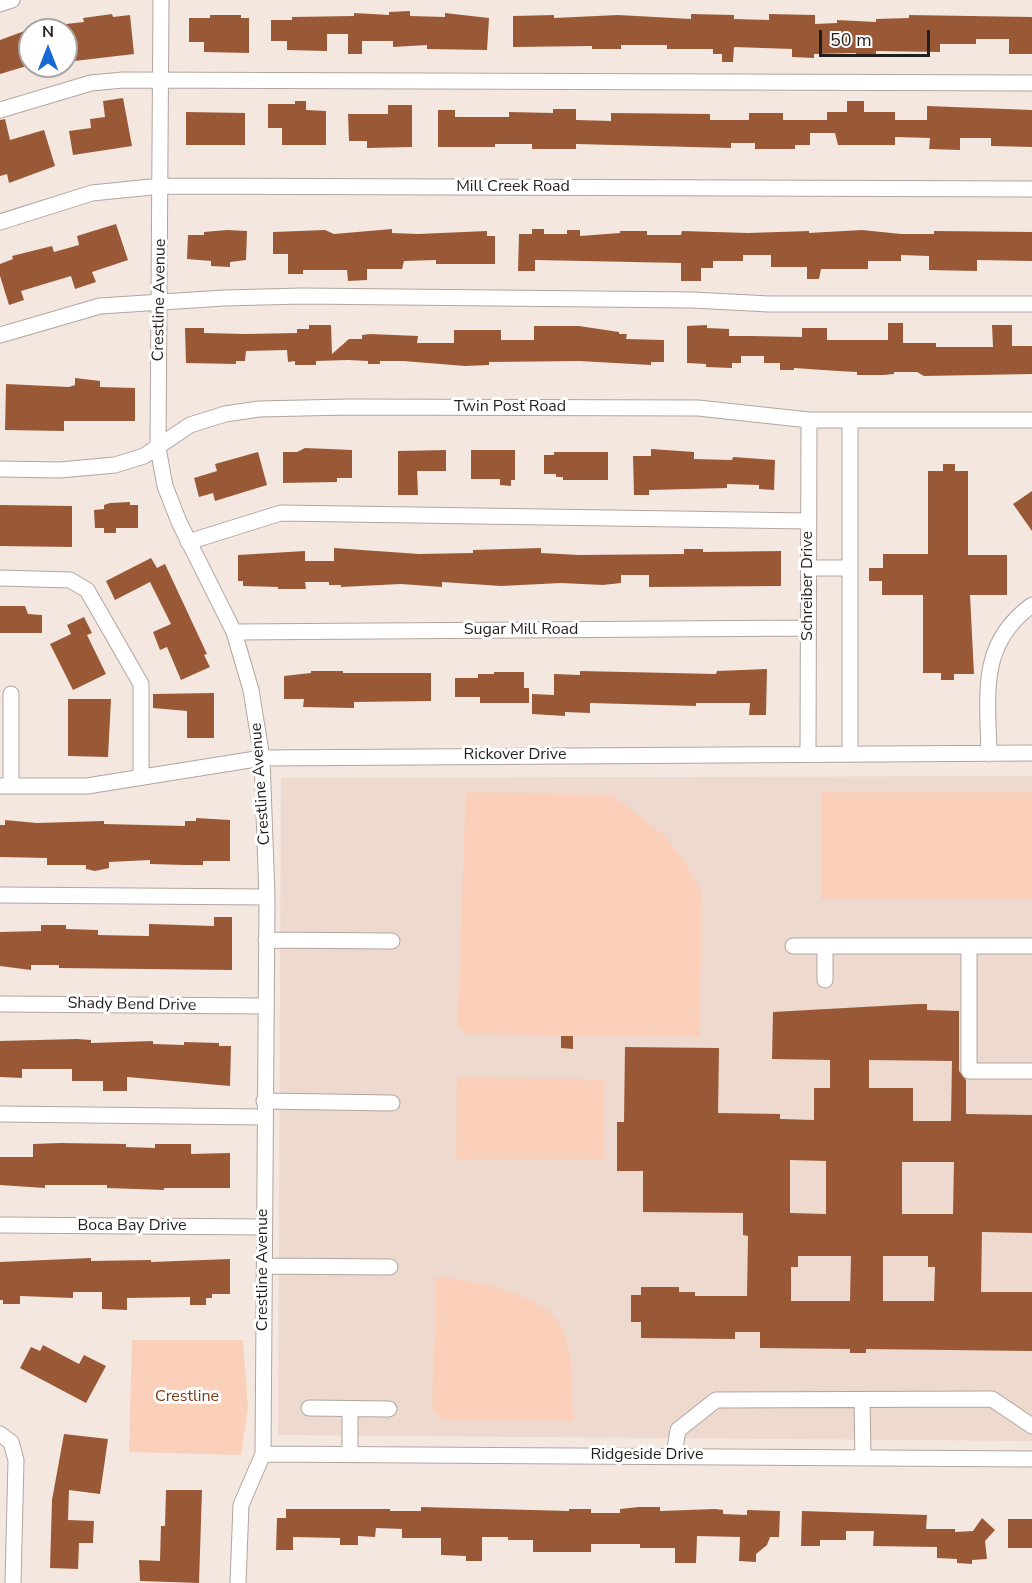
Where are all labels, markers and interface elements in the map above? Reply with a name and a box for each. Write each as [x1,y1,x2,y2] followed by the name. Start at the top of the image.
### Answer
[18,18,78,78] north arrow
[822,18,933,56] scale bar
[42,21,54,43] text: N
[830,28,872,52] text: 50 m
[456,177,570,197] street label: Mill Creek Road
[149,238,171,362] street label: Crestline Avenue
[454,397,566,417] street label: Twin Post Road
[798,531,818,641] street label: Schreiber Drive
[464,620,578,640] street label: Sugar Mill Road
[247,722,275,846] street label: Crestline Avenue
[464,745,566,765] street label: Rickover Drive
[67,994,197,1016] street label: Shady Bend Drive
[253,1209,273,1331] street label: Crestline Avenue
[77,1216,187,1236] street label: Boca Bay Drive
[155,1387,219,1407] park label: Crestline
[591,1445,703,1465] street label: Ridgeside Drive

